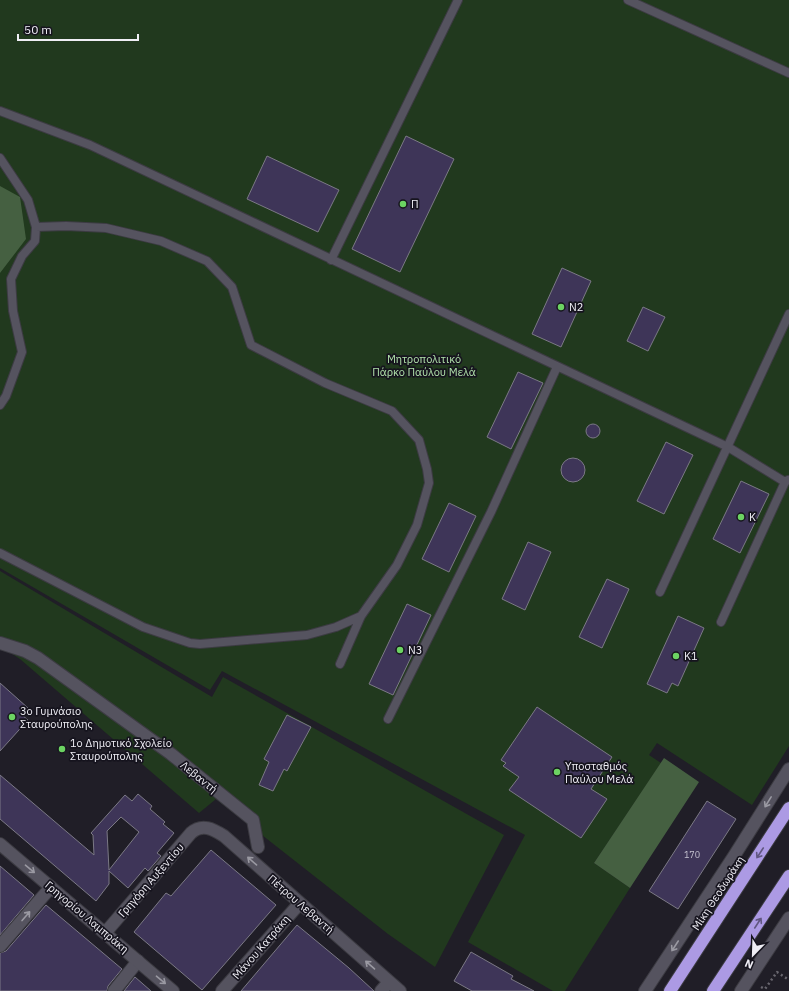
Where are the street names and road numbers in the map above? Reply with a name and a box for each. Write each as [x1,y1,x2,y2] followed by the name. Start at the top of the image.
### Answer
[178,758,220,796] street label: Λεβαντή
[115,840,187,920] street label: Γρηγόρη Αυξεντίου
[689,853,747,933] street label: Μίκη Θεοδωράκη
[265,871,337,937] street label: Πέτρου Λεβαντή
[42,878,132,956] street label: Γρηγορίου Λαμπράκη
[229,912,293,982] street label: Μάνου Κατράκη

